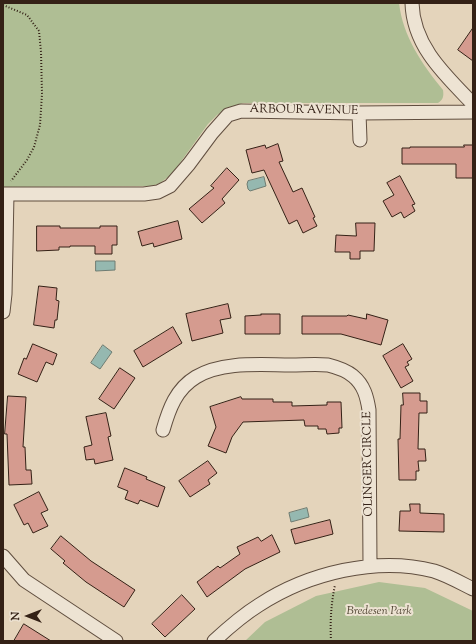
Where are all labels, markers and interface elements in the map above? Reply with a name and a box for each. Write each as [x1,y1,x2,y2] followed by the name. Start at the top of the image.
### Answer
[250,103,358,119] street label: ARBOUR AVENUE
[361,411,377,517] street label: OLINGER CIRCLE
[8,596,48,636] north arrow
[346,605,412,619] park label: Bredesen Park
[8,612,24,620] text: N

